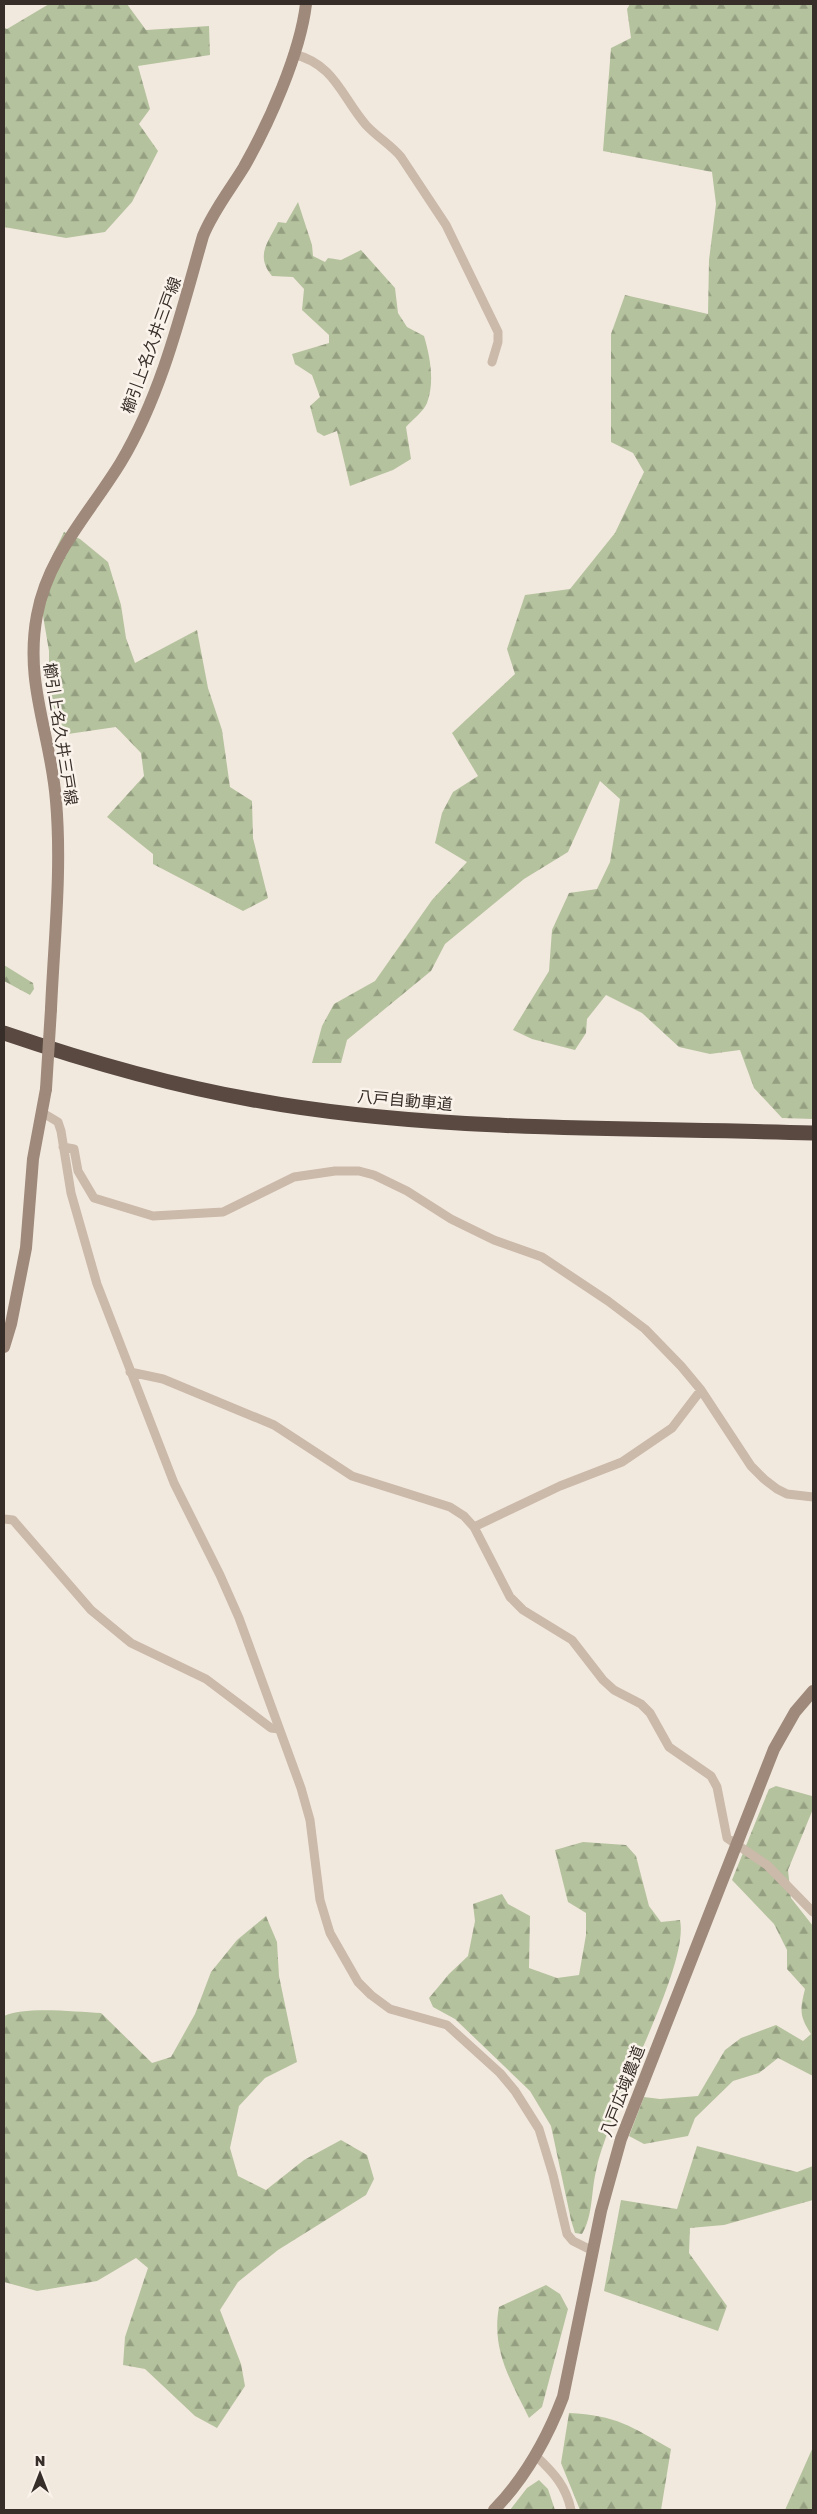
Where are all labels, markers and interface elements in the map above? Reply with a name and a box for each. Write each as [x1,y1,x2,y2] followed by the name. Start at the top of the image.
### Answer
[117,274,185,416] street label: 櫛引上名久井三戸線
[40,661,82,807] street label: 櫛引上名久井三戸線
[356,1086,454,1114] street label: 八戸自動車道
[595,2043,649,2139] street label: 八戸広域農道
[15,2449,65,2499] north arrow
[35,2452,45,2469] text: N

